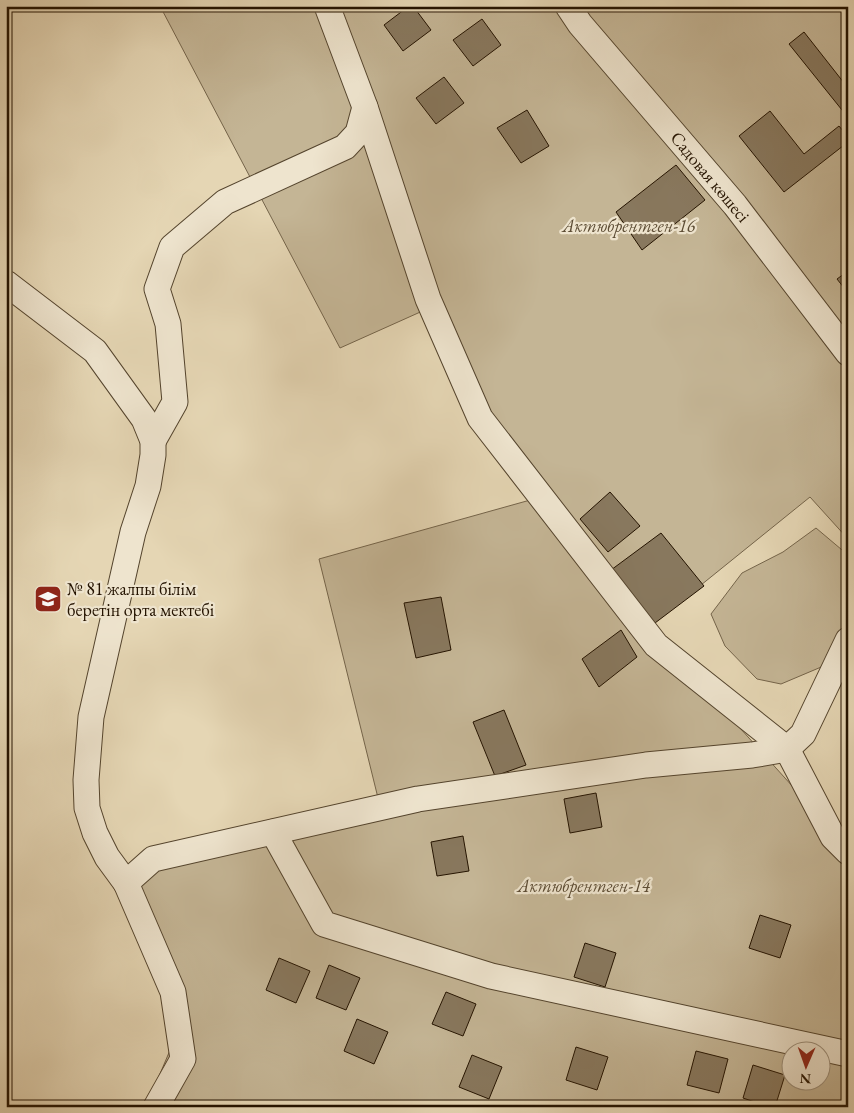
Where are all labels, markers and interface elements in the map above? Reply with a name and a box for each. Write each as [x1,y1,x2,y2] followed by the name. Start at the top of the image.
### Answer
[666,126,755,227] street label: Садовая көшесі
[561,214,698,238] park label: Актюбрентген-16
[67,577,215,621] place label: № 81 жалпы білім беретін орта мектебі
[33,584,63,614] school or university icon: № 81 жалпы білім беретін орта мектебі
[516,874,651,898] park label: Актюбрентген-14
[782,1040,832,1090] north arrow
[799,1070,812,1088] text: N

